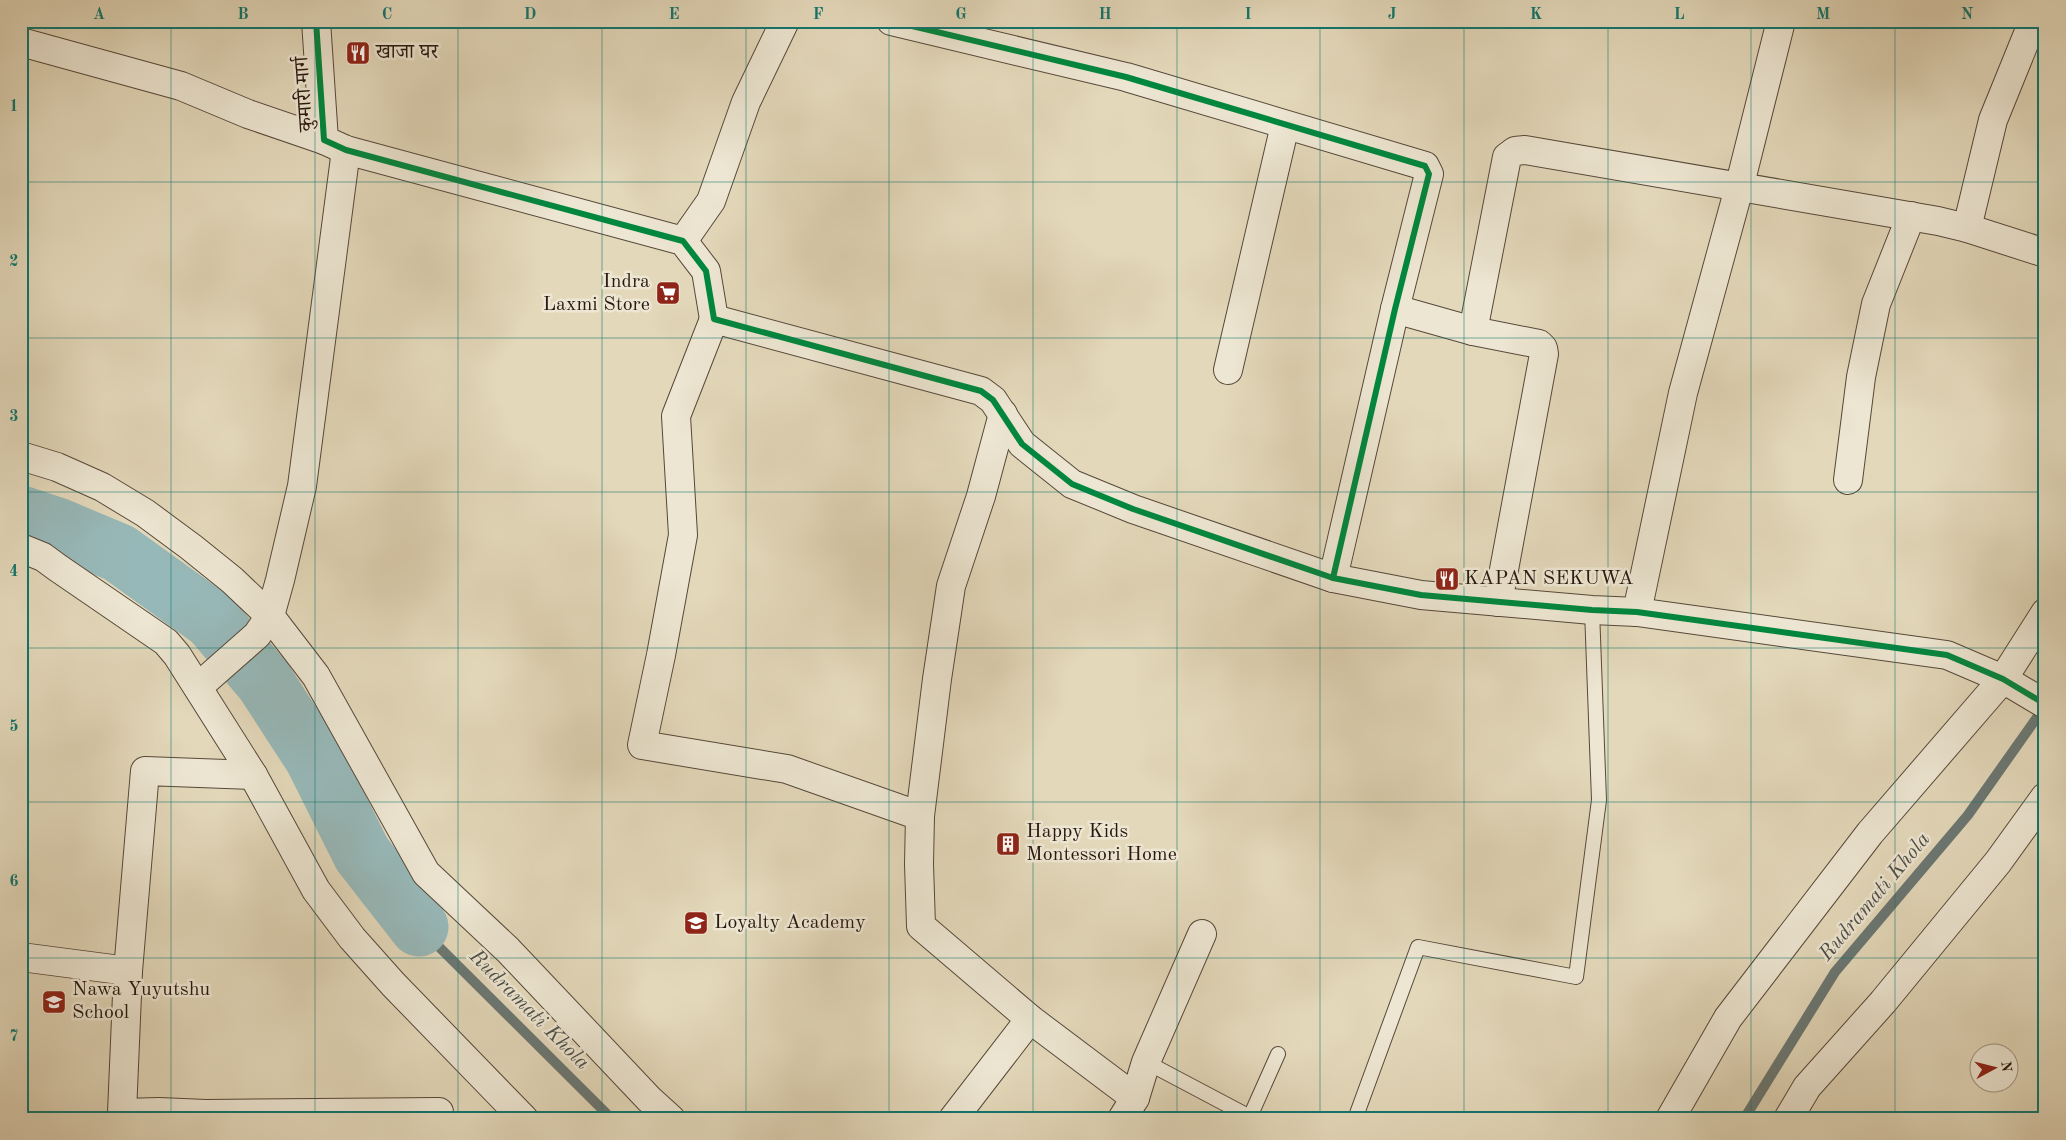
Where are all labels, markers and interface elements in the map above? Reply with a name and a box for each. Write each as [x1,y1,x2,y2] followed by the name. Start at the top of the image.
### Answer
[93,7,105,23] text: A
[237,7,249,23] text: B
[382,7,392,23] text: C
[524,7,536,23] text: D
[668,7,680,23] text: E
[813,7,824,23] text: F
[955,7,967,23] text: G
[1098,7,1112,23] text: H
[1244,7,1252,23] text: I
[1388,7,1397,23] text: J
[1530,7,1542,23] text: K
[1674,7,1685,23] text: L
[1816,7,1830,23] text: M
[1961,7,1974,23] text: N
[345,40,371,66] restaurant icon: खाजा घर
[375,43,440,63] place label: खाजा घर
[289,54,320,133] street label: कुमारी मार्ग
[9,99,19,115] text: 1
[9,254,19,270] text: 2
[543,272,650,315] place label: Indra Laxmi Store
[655,280,681,306] supermarket icon: Indra Laxmi Store
[9,409,19,425] text: 3
[9,564,19,580] text: 4
[1434,566,1460,592] restaurant icon: KAPAN SEKUWA
[1464,569,1634,589] place label: KAPAN SEKUWA
[9,719,19,735] text: 5
[1026,822,1177,865] place label: Happy Kids Montessori Home
[1815,829,1934,966] water label: Rudramati Khola
[995,831,1021,857] building icon: Happy Kids Montessori Home
[9,874,19,890] text: 6
[683,910,709,936] school or university icon: Loyalty Academy
[714,913,866,933] place label: Loyalty Academy
[464,945,593,1074] water label: Rudramati Khola
[72,980,211,1023] place label: Nawa Yuyutshu School
[41,989,67,1015] school or university icon: Nawa Yuyutshu School
[9,1029,19,1045] text: 7
[1968,1042,2018,1092] north arrow
[1998,1060,2014,1073] text: N

